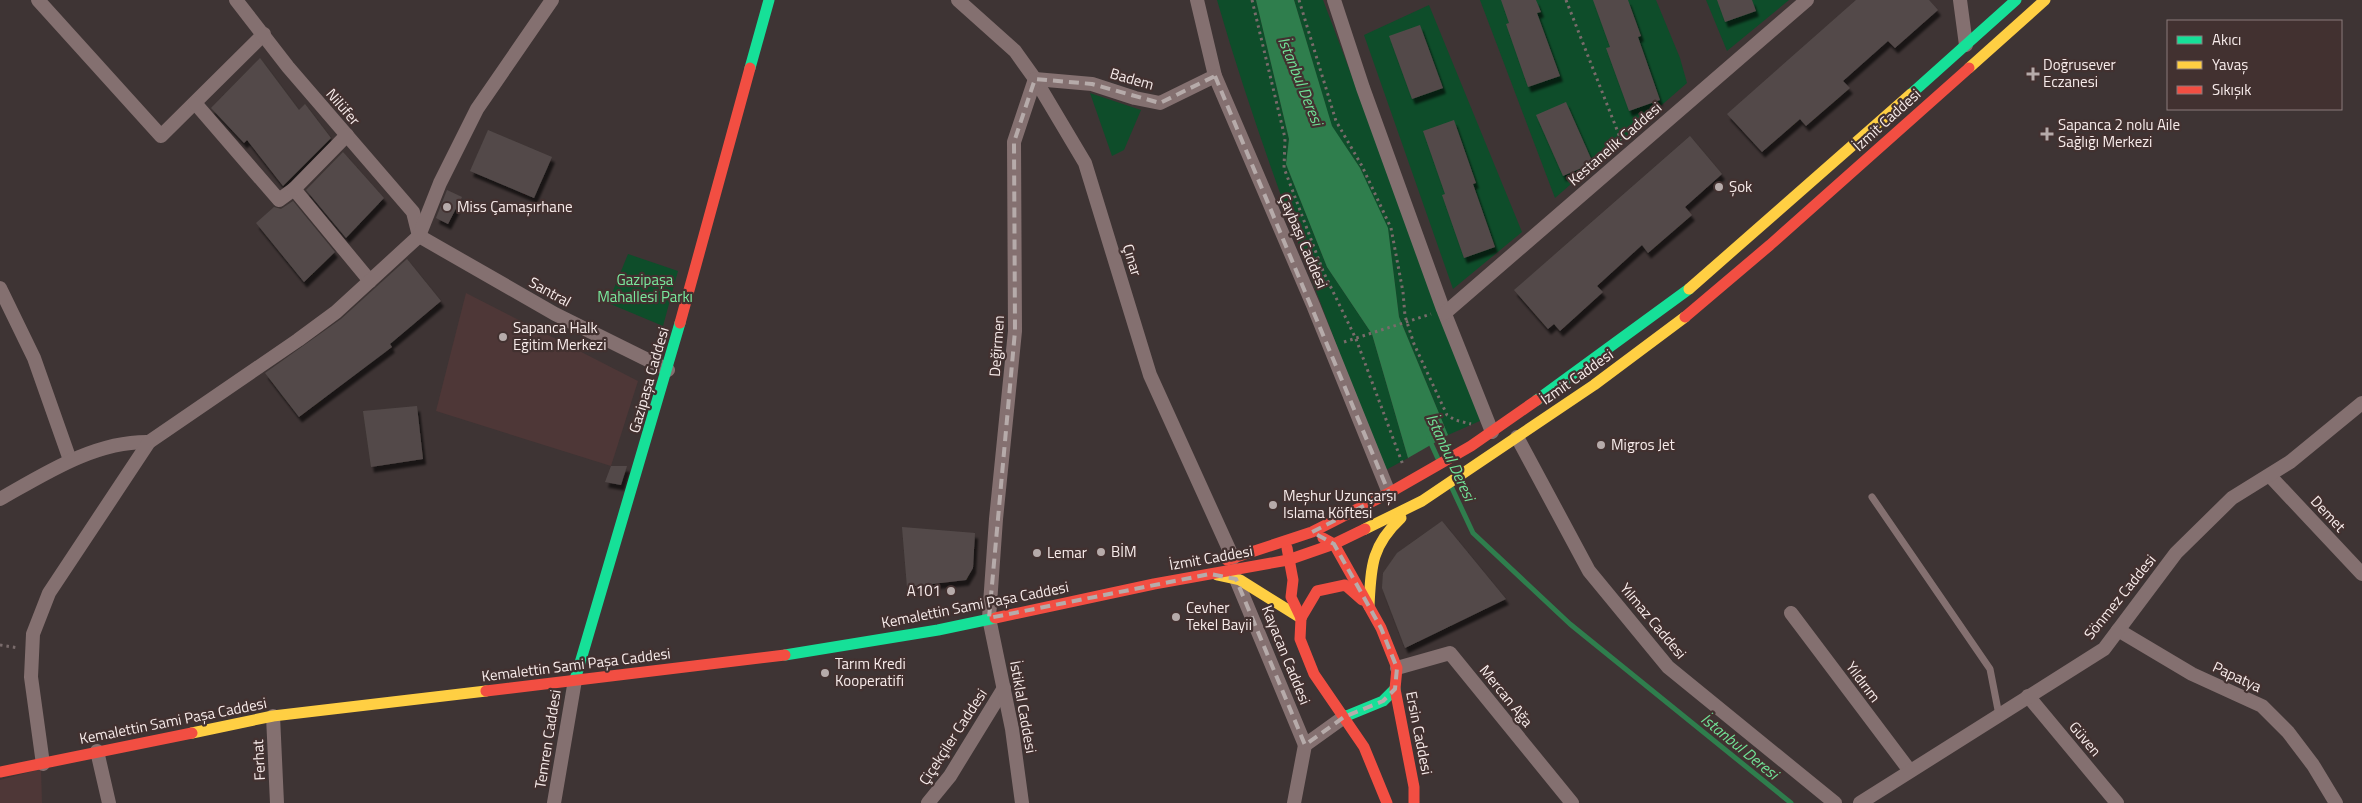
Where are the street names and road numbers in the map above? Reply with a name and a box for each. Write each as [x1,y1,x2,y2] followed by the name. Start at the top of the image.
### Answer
[1107,61,1157,96] street label: Badem
[321,83,366,130] street label: Nilüfer
[1848,83,1926,156] street label: İzmit Caddesi
[1563,96,1667,191] street label: Kestanelik Caddesi
[1273,190,1334,292] street label: Çaybaşı Caddesi
[1117,241,1148,279] street label: Çınar
[525,271,576,313] street label: Santral
[983,314,1010,377] street label: Değirmen
[622,324,675,436] street label: Gazipaşa Caddesi
[1536,343,1618,410] street label: İzmit Caddesi
[2305,490,2352,538] street label: Demet
[1167,539,1254,576] street label: İzmit Caddesi
[2078,549,2161,644] street label: Sönmez Caddesi
[879,575,1071,634] street label: Kemalettin Sami Paşa Caddesi
[1615,577,1692,664] street label: Yılmaz Caddesi
[1256,602,1317,708] street label: Kayacan Caddesi
[480,641,672,688] street label: Kemalettin Sami Paşa Caddesi
[2209,655,2266,698] street label: Papatya
[1840,656,1886,707] street label: Yıldırım
[1004,659,1043,755] street label: İstiklal Caddesi
[1474,659,1539,732] street label: Mercan Ağa
[913,684,993,790] street label: Çiçekçiler Caddesi
[528,688,567,790] street label: Temren Caddesi
[1400,689,1439,777] street label: Ersin Caddesi
[77,691,269,750] street label: Kemalettin Sami Paşa Caddesi
[2064,716,2107,761] street label: Güven
[246,738,271,781] street label: Ferhat

